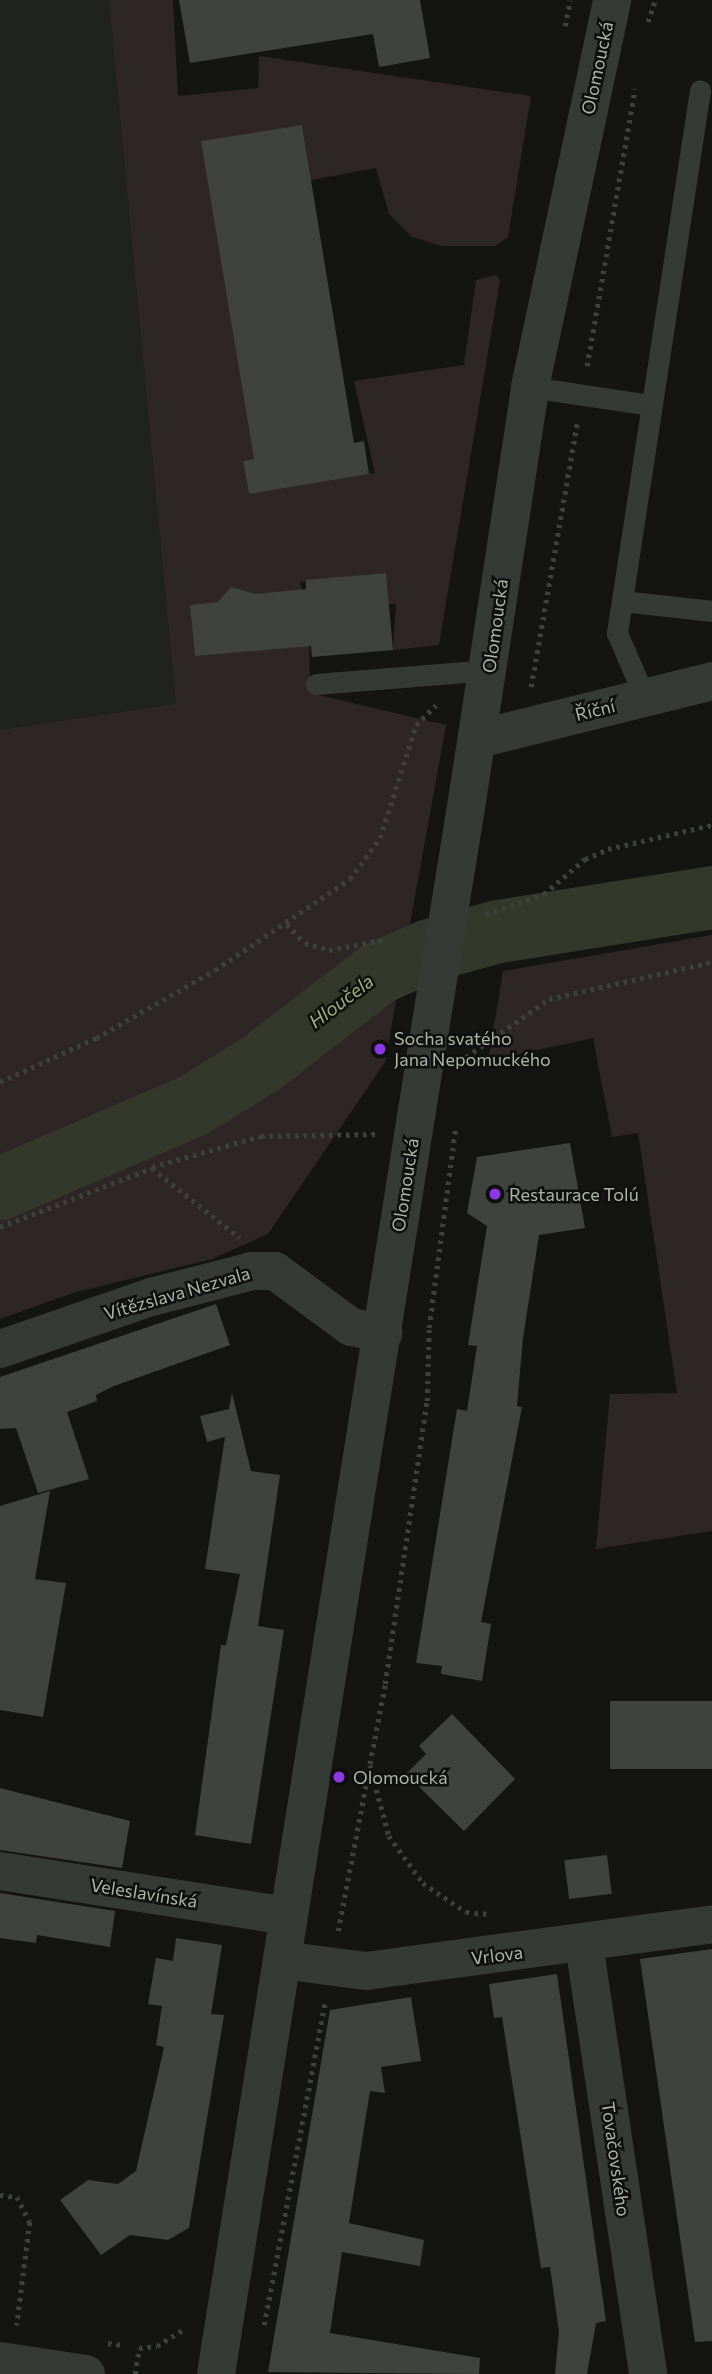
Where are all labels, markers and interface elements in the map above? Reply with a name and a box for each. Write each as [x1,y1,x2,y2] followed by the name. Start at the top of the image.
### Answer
[577,20,617,116] street label: Olomoucká
[478,578,512,674] street label: Olomoucká
[573,695,617,725] street label: Říční
[304,969,378,1033] water label: Hloučela
[394,1028,551,1070] place label: Socha svatého Jana Nepomuckého
[372,1041,388,1057] marker: Socha svatého Jana Nepomuckého
[387,1137,423,1233] street label: Olomoucká
[509,1183,639,1205] place label: Restaurace Tolú
[487,1186,503,1202] marker: Restaurace Tolú
[102,1262,252,1324] street label: Vítězslava Nezvala
[353,1766,448,1788] place label: Olomoucká
[331,1769,347,1785] marker: Olomoucká
[89,1874,199,1912] street label: Veleslavínská
[470,1941,524,1969] street label: Vrlova
[597,2100,635,2218] street label: Tovačovského

